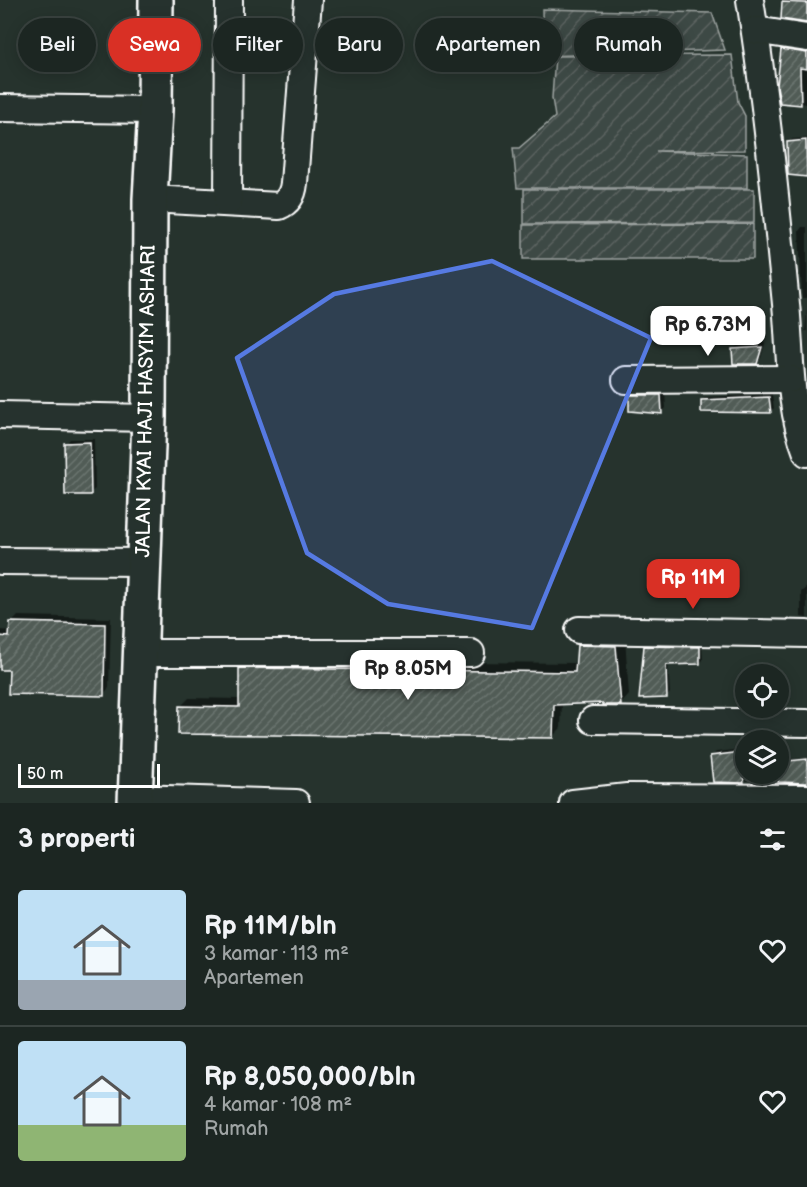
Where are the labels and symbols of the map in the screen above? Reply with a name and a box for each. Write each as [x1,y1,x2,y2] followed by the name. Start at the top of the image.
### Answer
[131,244,161,558] street label: JALAN KYAI HAJI HASYIM ASHARI
[646,306,770,357] pin: Rp 6.73M
[644,559,742,610] pin: Rp 11M
[346,650,470,701] pin: Rp 8.05M
[18,761,160,788] scale bar

